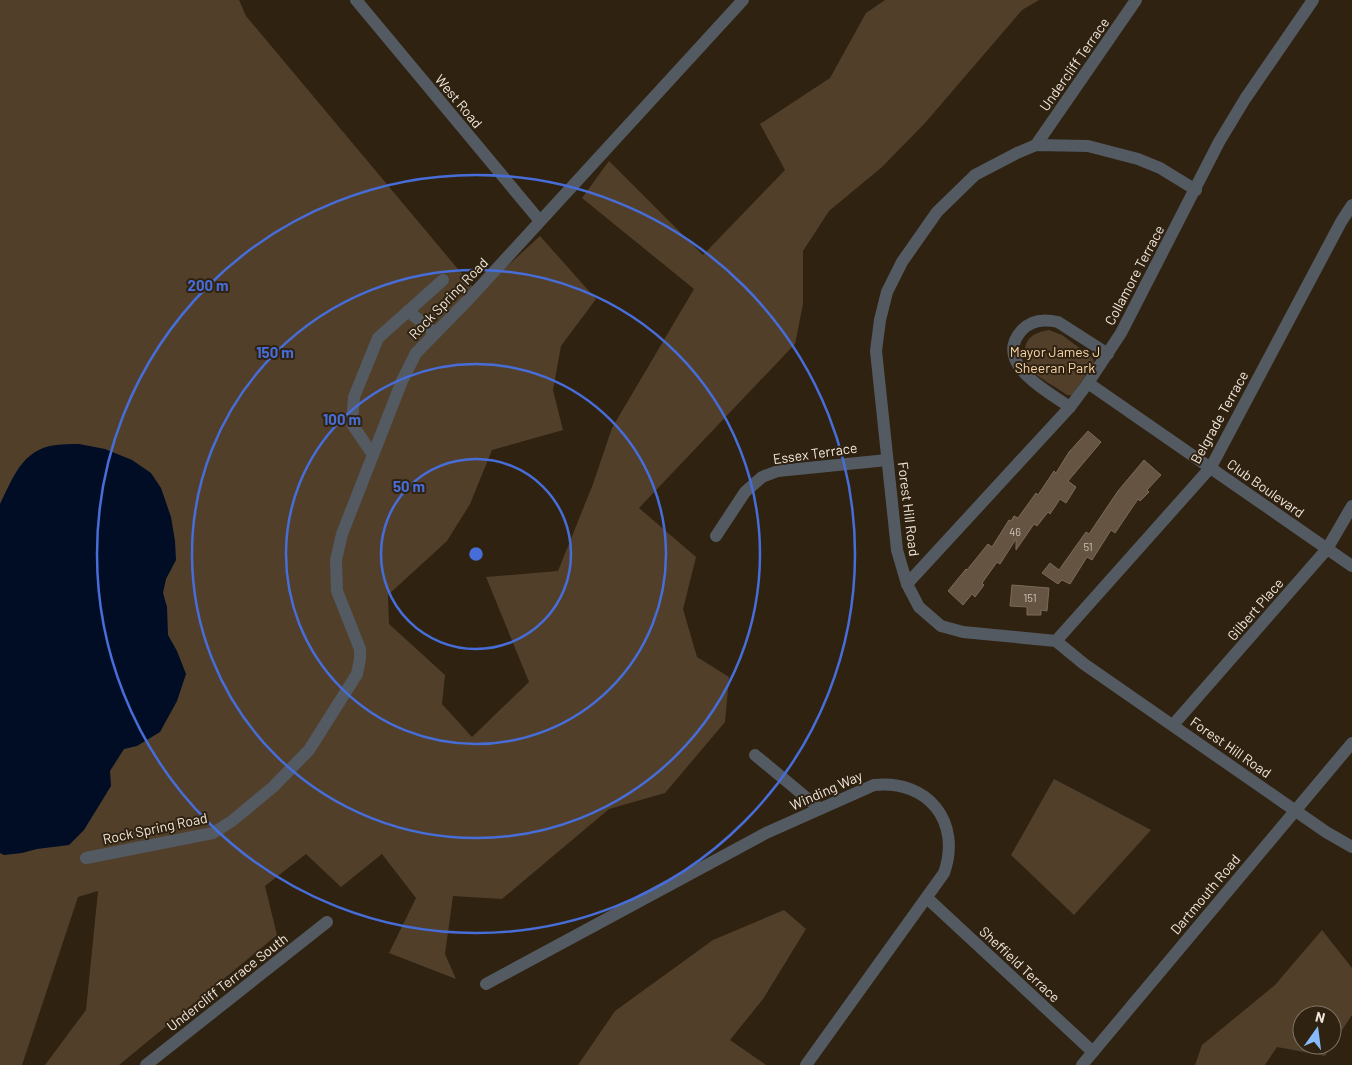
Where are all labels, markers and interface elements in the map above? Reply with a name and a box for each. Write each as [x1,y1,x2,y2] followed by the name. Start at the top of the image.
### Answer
[1035,14,1113,114] street label: Undercliff Terrace
[432,71,486,131] street label: West Road
[1101,222,1167,328] street label: Collamore Terrace
[405,254,491,342] street label: Rock Spring Road
[187,276,229,294] text: 200 m
[256,343,294,361] text: 150 m
[1010,343,1100,376] park label: Mayor James J Sheeran Park
[1186,368,1252,466] street label: Belgrade Terrace
[323,410,361,428] text: 100 m
[772,439,858,467] street label: Essex Terrace
[1224,455,1308,521] street label: Club Boulevard
[895,461,923,557] street label: Forest Hill Road
[393,477,425,495] text: 50 m
[1009,525,1021,538] house number: 46
[1083,540,1093,553] house number: 51
[467,545,485,563] centre of rings
[1223,574,1287,644] street label: Gilbert Place
[1023,591,1037,604] house number: 151
[1187,713,1275,781] street label: Forest Hill Road
[787,766,865,814] street label: Winding Way
[101,809,209,847] street label: Rock Spring Road
[1167,851,1243,937] street label: Dartmouth Road
[976,922,1064,1006] street label: Sheffield Terrace
[163,930,291,1034] street label: Undercliff Terrace South
[1292,1005,1342,1055] north arrow
[1314,1008,1327,1026] text: N

